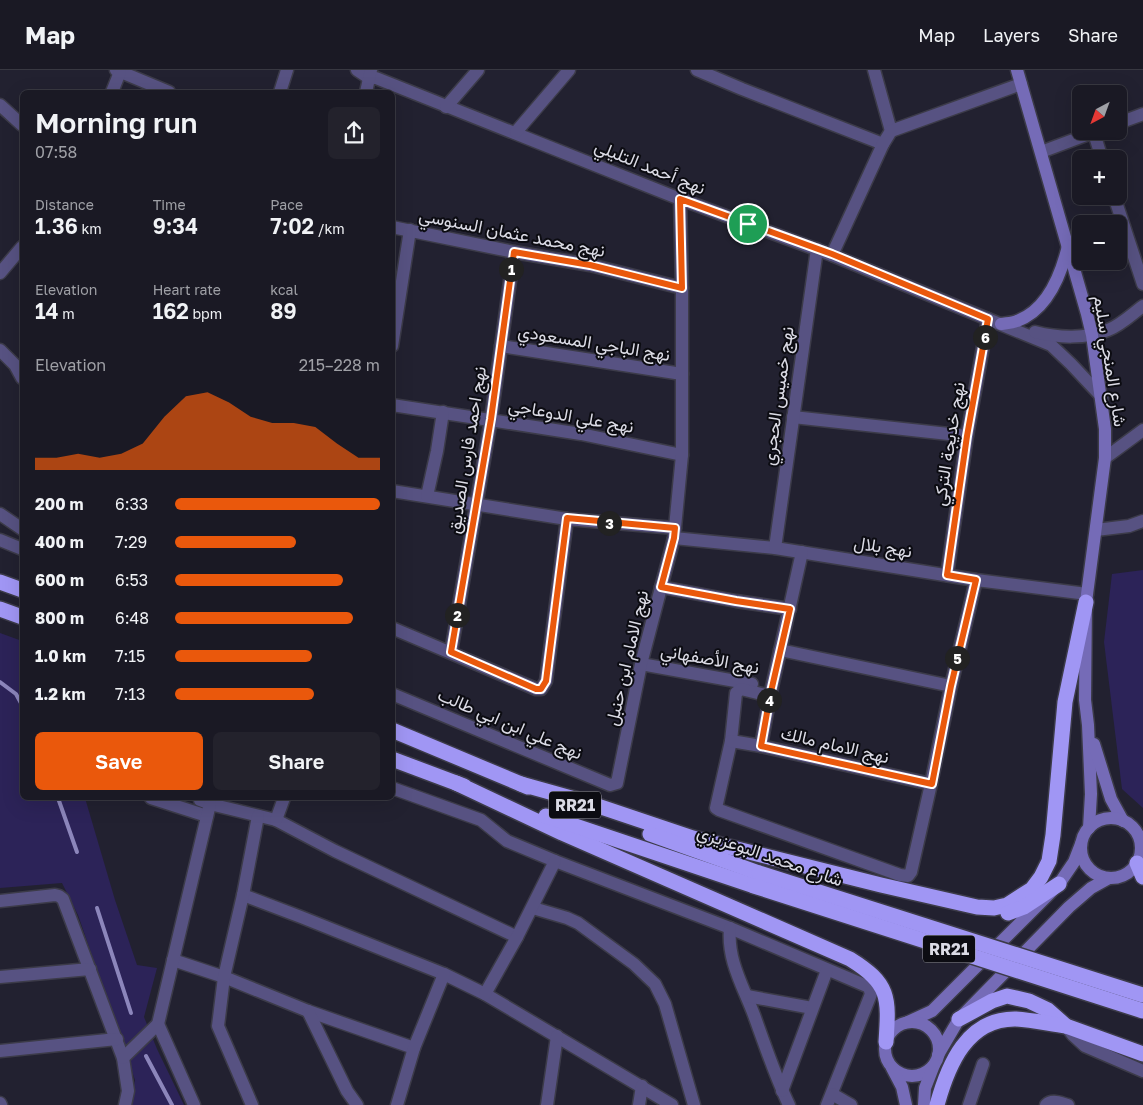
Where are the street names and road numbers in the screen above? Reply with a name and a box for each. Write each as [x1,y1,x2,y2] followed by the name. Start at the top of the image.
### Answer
[590,134,709,203] street label: نهج أحمد التليلي
[416,203,607,266] street label: نهج محمد عثمان السنوسي
[1085,294,1132,429] street label: شارع المنجي سليم
[516,319,672,370] street label: نهج الباجي المسعودي
[756,325,803,468] street label: نهج خميس الحجري
[442,365,492,535] street label: نهج احمد فارس الصديق
[927,380,974,508] street label: نهج خديجة التركي
[506,393,636,442] street label: نهج علي الدوعاجي
[852,531,914,563] street label: نهج بلال
[600,588,654,728] street label: نهج الامام ابن حنبل
[658,639,761,682] street label: نهج الأصفهاني
[433,683,586,768] street label: نهج علي ابن ابي طالب
[778,721,892,769] street label: نهج الامام مالك
[549,792,601,818] road number: RR21
[693,820,846,895] street label: شارع محمد البوعزيزي
[923,936,975,962] road number: RR21

